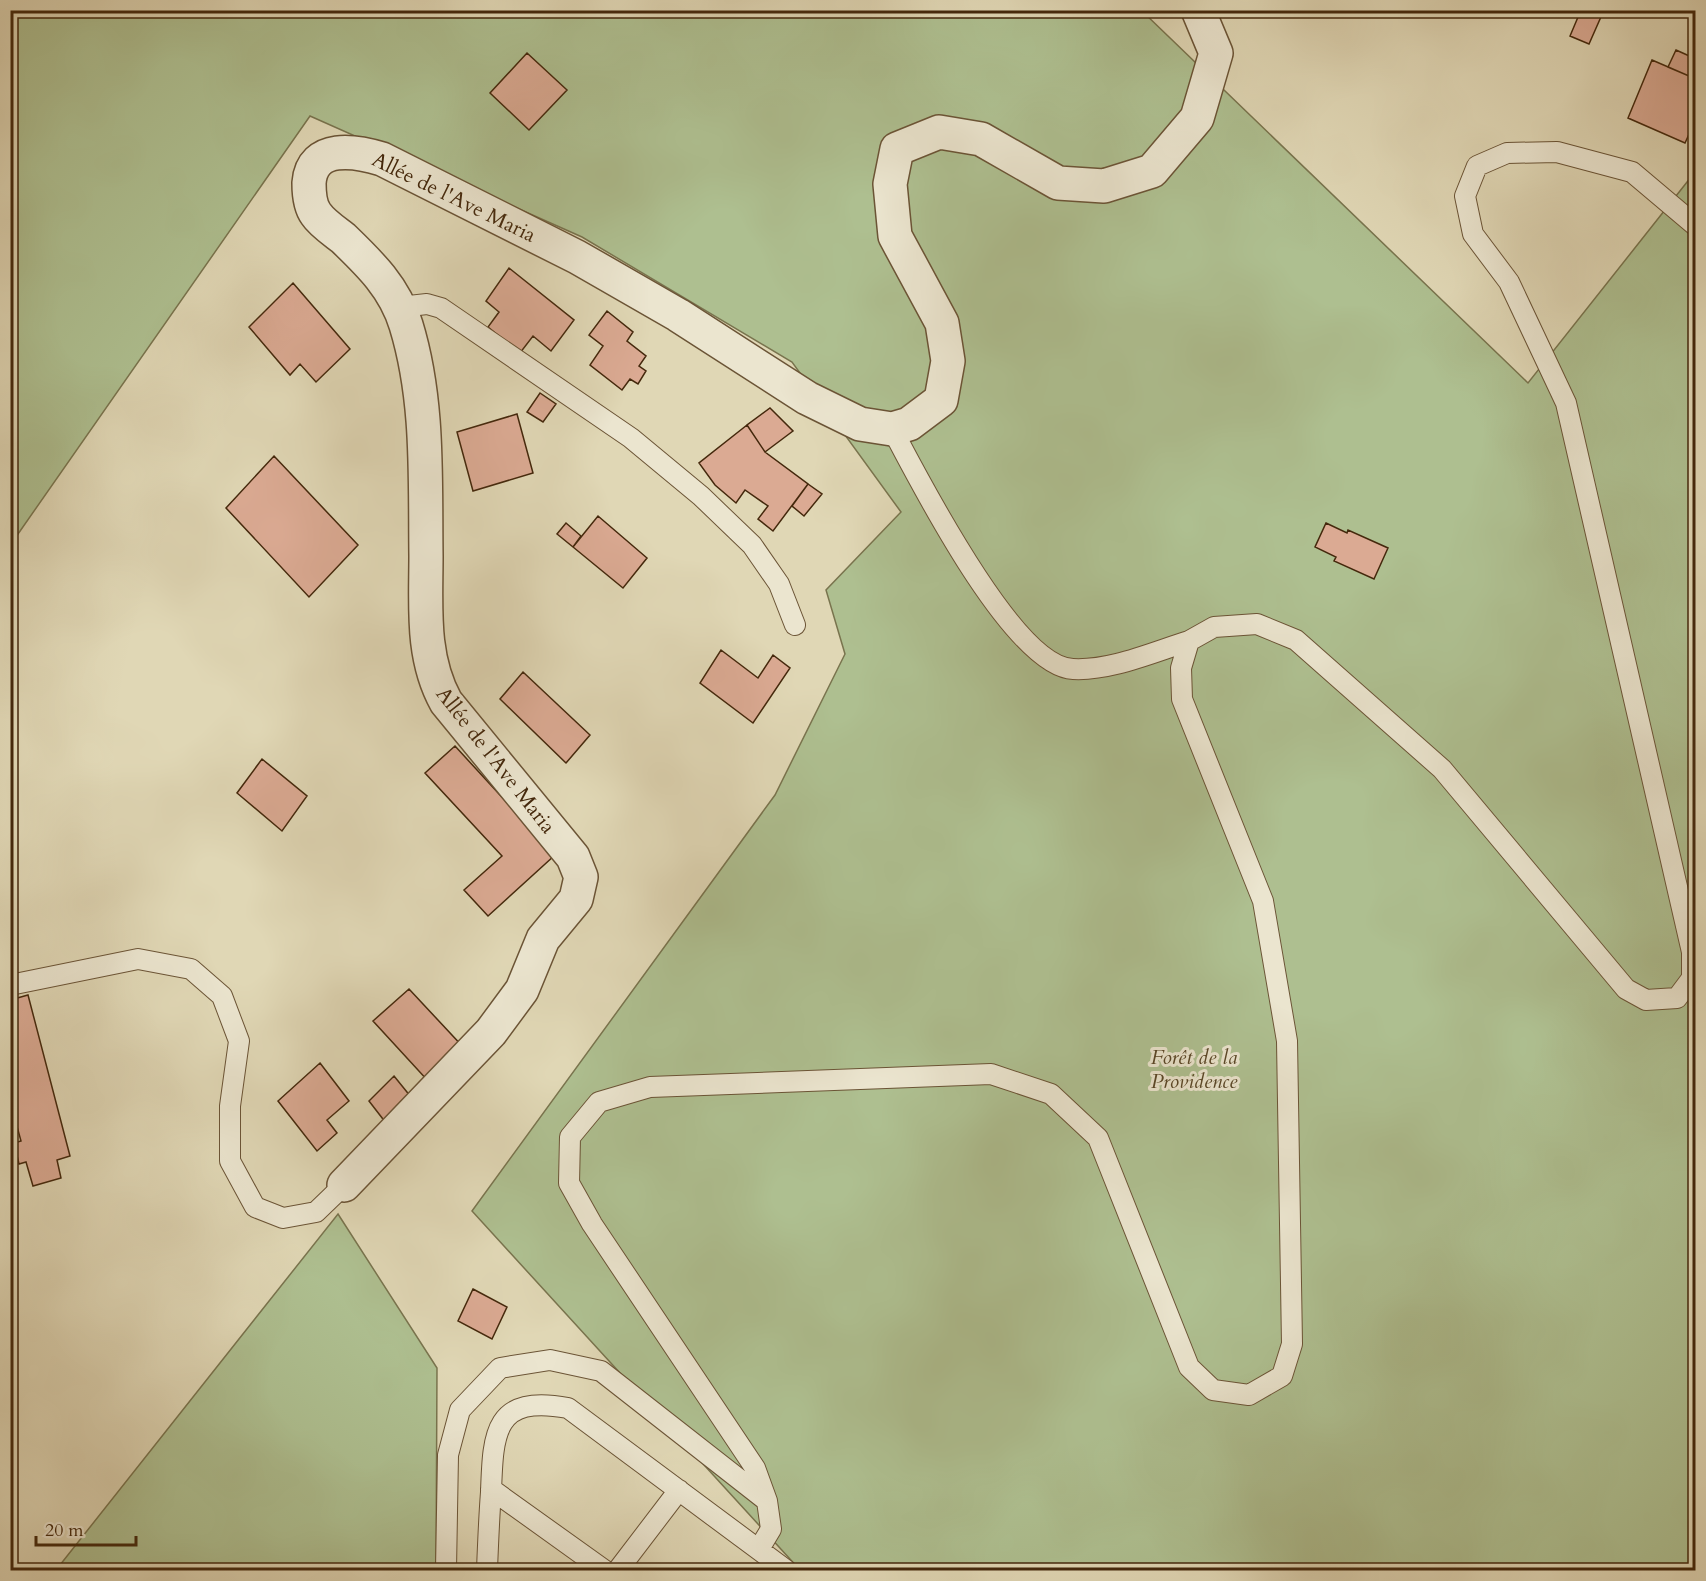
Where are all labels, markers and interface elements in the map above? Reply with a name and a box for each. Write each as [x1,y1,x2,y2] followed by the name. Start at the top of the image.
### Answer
[367,145,541,250] street label: Allée de l'Ave Maria
[429,681,562,840] street label: Allée de l'Ave Maria
[1151,1043,1238,1096] park label: Forêt de la Providence
[36,1509,136,1547] scale bar
[45,1518,84,1543] text: 20 m

